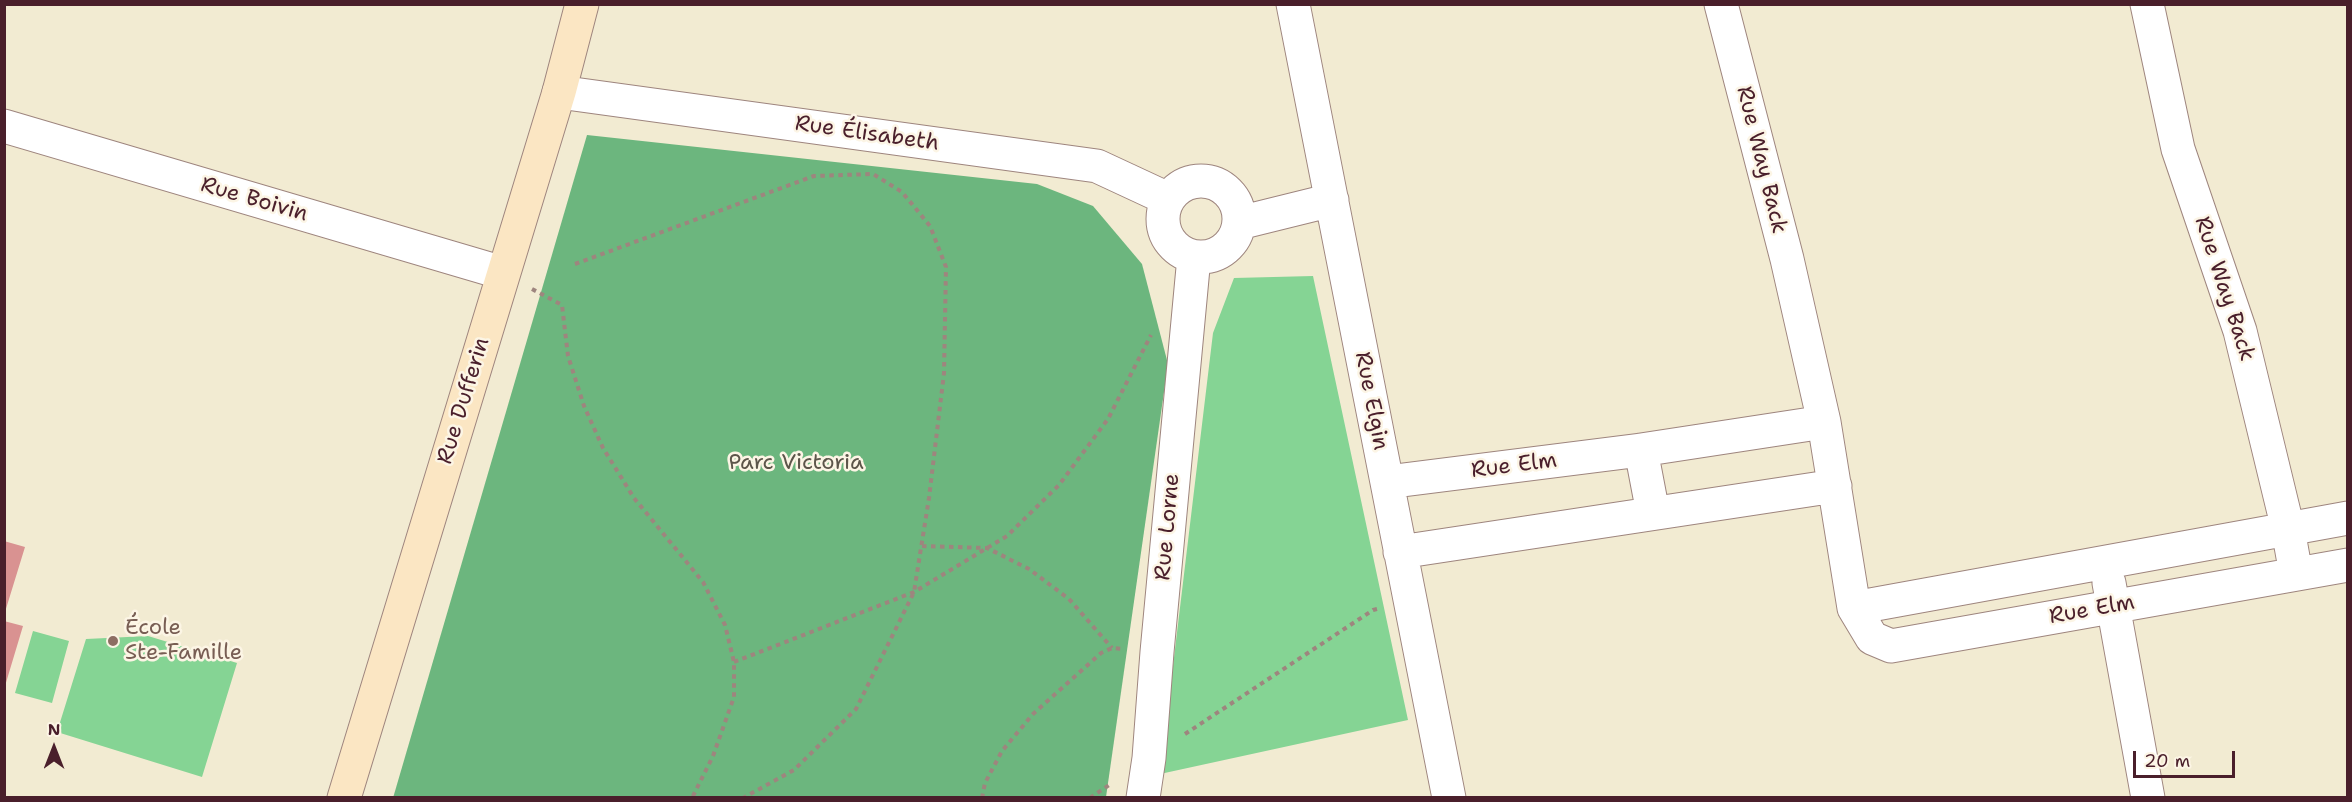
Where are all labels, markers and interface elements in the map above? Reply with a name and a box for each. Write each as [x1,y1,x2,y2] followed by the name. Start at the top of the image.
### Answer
[1730,84,1792,236] street label: Rue Way Back
[793,111,941,157] street label: Rue Élisabeth
[197,172,311,228] street label: Rue Boivin
[2188,213,2260,365] street label: Rue Way Back
[432,335,496,467] street label: Rue Dufferin
[1349,350,1393,452] street label: Rue Elgin
[1470,448,1558,484] street label: Rue Elm
[728,450,864,476] park label: Parc Victoria
[1150,472,1186,582] street label: Rue Lorne
[2047,590,2137,630] street label: Rue Elm
[125,615,242,666] place label: École Ste-Famille
[106,634,120,648] marker: École Ste-Famille
[24,718,84,778] north arrow
[48,719,60,740] text: N
[2136,739,2238,777] scale bar
[2144,749,2190,773] text: 20 m

